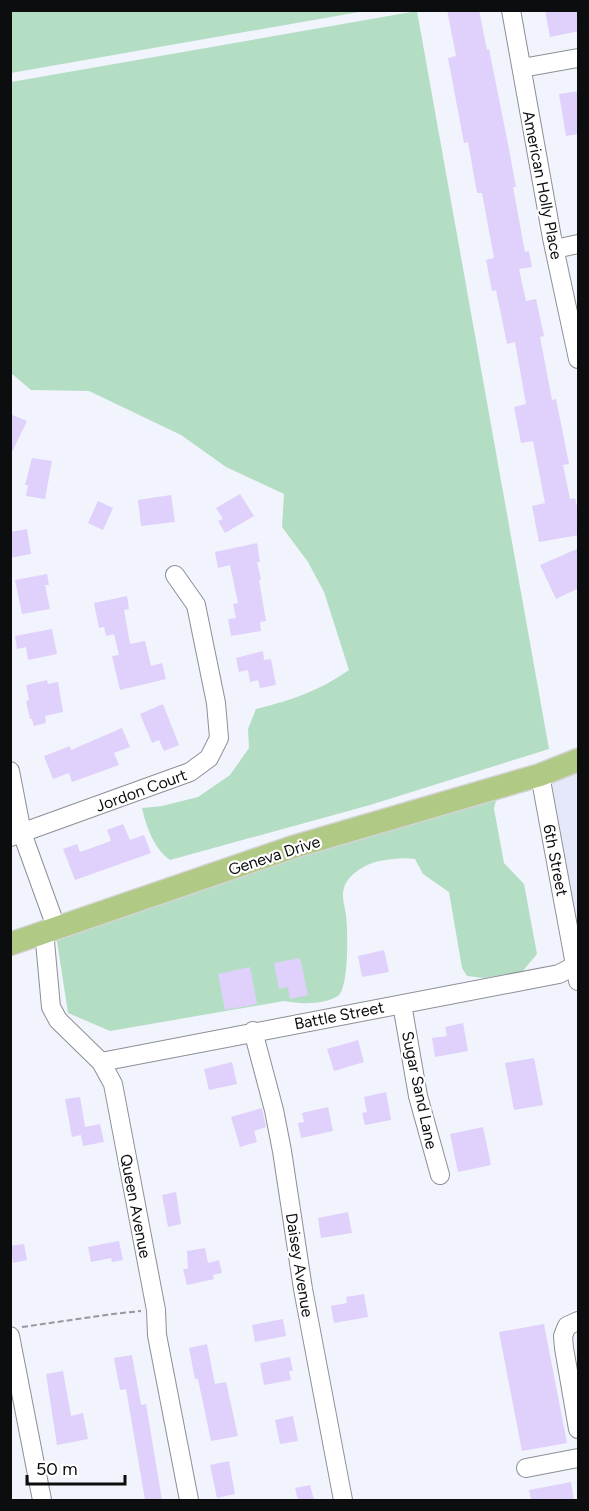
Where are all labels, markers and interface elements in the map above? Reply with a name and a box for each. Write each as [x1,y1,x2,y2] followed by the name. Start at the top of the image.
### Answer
[519,109,566,261] street label: American Holly Place
[93,765,189,816] street label: Jordon Court
[539,823,572,898] street label: 6th Street
[226,832,323,879] street label: Geneva Drive
[293,997,386,1034] street label: Battle Street
[398,1029,441,1151] street label: Sugar Sand Lane
[116,1152,155,1260] street label: Queen Avenue
[282,1212,317,1319] street label: Daisey Avenue
[27,1448,124,1486] scale bar
[36,1458,78,1480] text: 50 m

